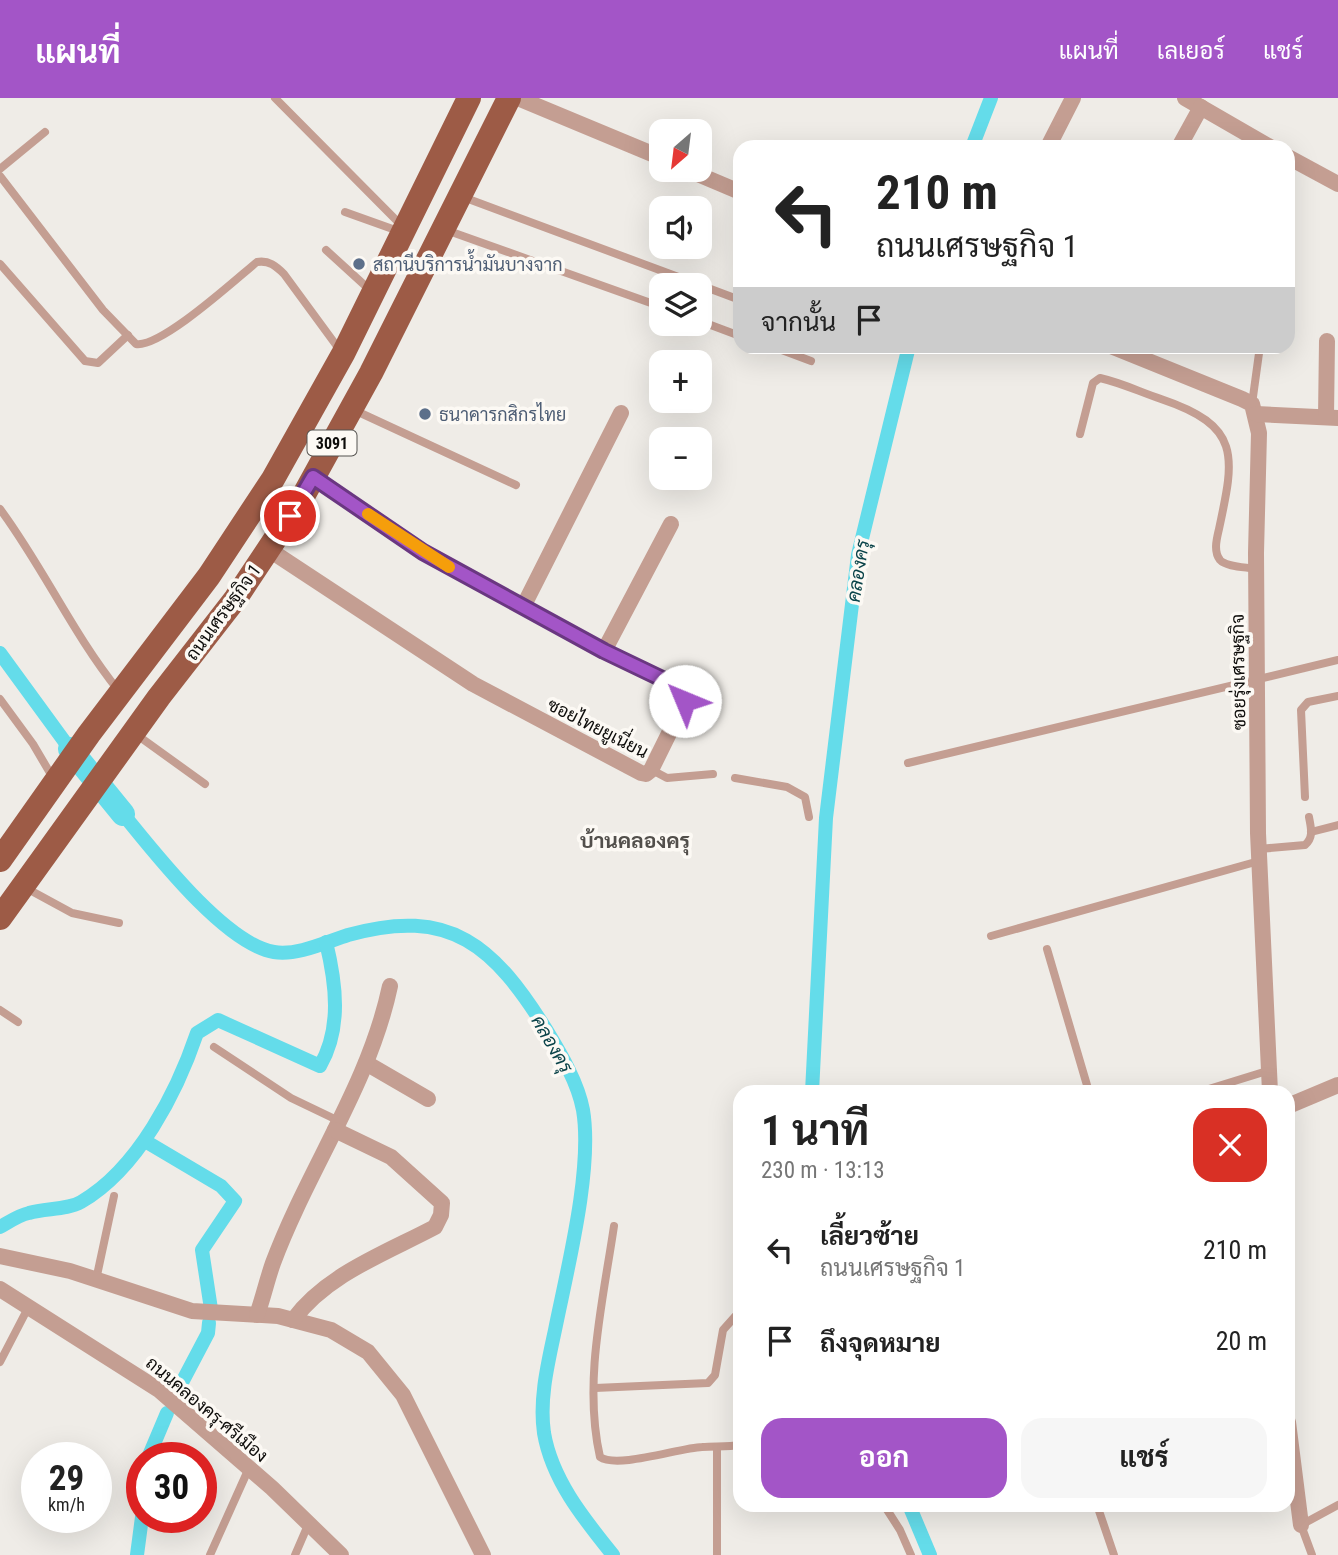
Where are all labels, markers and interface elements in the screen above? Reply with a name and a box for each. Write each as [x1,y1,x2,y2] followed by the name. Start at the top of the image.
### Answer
[35,32,121,71] text: แผนที่
[1059,37,1119,65] text: แผนที่
[1157,37,1225,65] text: เลเยอร์
[1263,37,1303,65] text: แชร์
[649,119,712,182] north arrow
[649,119,712,490] map controls
[876,164,998,221] text: 210 m
[761,168,852,259] icon: left
[649,196,712,259] button: sound
[876,227,1078,265] text: ถนนเศรษฐกิจ 1
[373,249,563,275] place label: สถานีบริการน้ำมันบางจาก
[351,256,367,272] marker: สถานีบริการน้ำมันบางจาก
[649,273,712,336] button: layers
[850,301,888,339] icon: arrive
[761,307,836,337] text: จากนั้น
[649,350,712,413] button: +
[439,402,566,425] place label: ธนาคารกสิกรไทย
[417,406,433,422] marker: ธนาคารกสิกรไทย
[649,427,712,490] button: −
[308,430,356,456] road number: 3091
[260,486,320,546] pin
[271,497,309,535] icon: arrive
[842,537,875,604] water label: คลองครุ
[181,560,267,665] street label: ถนนเศรษฐกิจ 1
[1225,614,1252,730] street label: ซอยรุ่งเศรษฐกิจ
[648,664,722,738] position arrow
[543,689,654,765] street label: ซอยไทยยูเนี่ยน
[580,828,690,856] district label: บ้านคลองครุ
[525,1011,578,1078] water label: คลองครุ
[761,1106,869,1155] text: 1 นาที
[1193,1108,1267,1182] button: close
[761,1157,885,1184] text: 230 m · 13:13
[820,1221,919,1251] text: เลี้ยวซ้าย
[761,1231,799,1269] icon: left
[1203,1235,1267,1265] text: 210 m
[820,1255,965,1282] text: ถนนเศรษฐกิจ 1
[761,1322,799,1360] icon: arrive
[1216,1326,1267,1356] text: 20 m
[820,1328,941,1358] text: ถึงจุดหมาย
[141,1350,273,1468] street label: ถนนคลองครุ-ศรีเมือง
[761,1418,1007,1498] button: ออก
[1021,1418,1267,1498] button: แชร์
[126,1442,217,1533] speed limit sign: 30
[49,1458,84,1499] text: 29
[48,1494,85,1515] text: km/h

